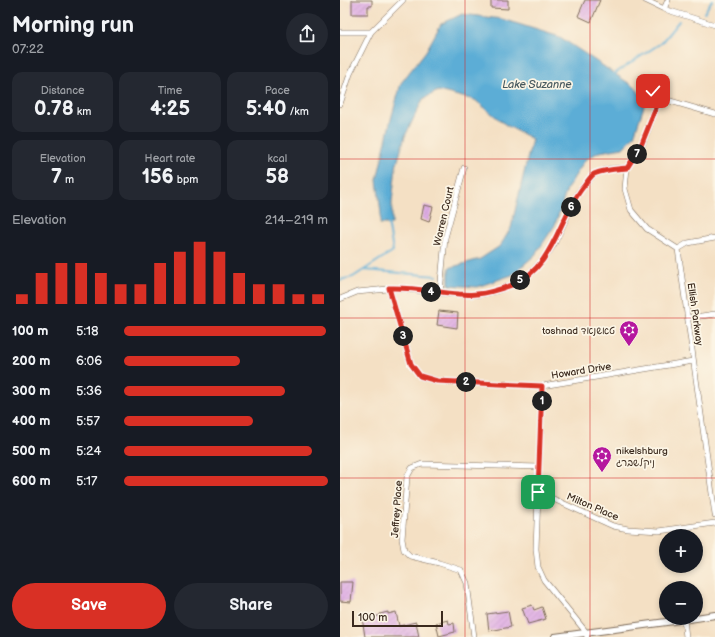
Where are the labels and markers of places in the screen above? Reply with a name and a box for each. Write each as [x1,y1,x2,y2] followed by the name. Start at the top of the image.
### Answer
[636,74,670,108] pin
[627,144,647,164] pin: 7
[561,197,581,217] pin: 6
[510,270,530,290] pin: 5
[421,282,441,302] pin: 4
[618,319,640,347] synagogue icon: toshnad טאשנאד
[542,325,615,337] place label: toshnad טאשנאד
[393,326,413,346] pin: 3
[456,372,476,392] pin: 2
[532,391,552,411] pin: 1
[591,445,613,473] synagogue icon: nikelshburg ניקלשברג
[616,445,668,469] place label: nikelshburg ניקלשברג
[521,475,555,509] pin

